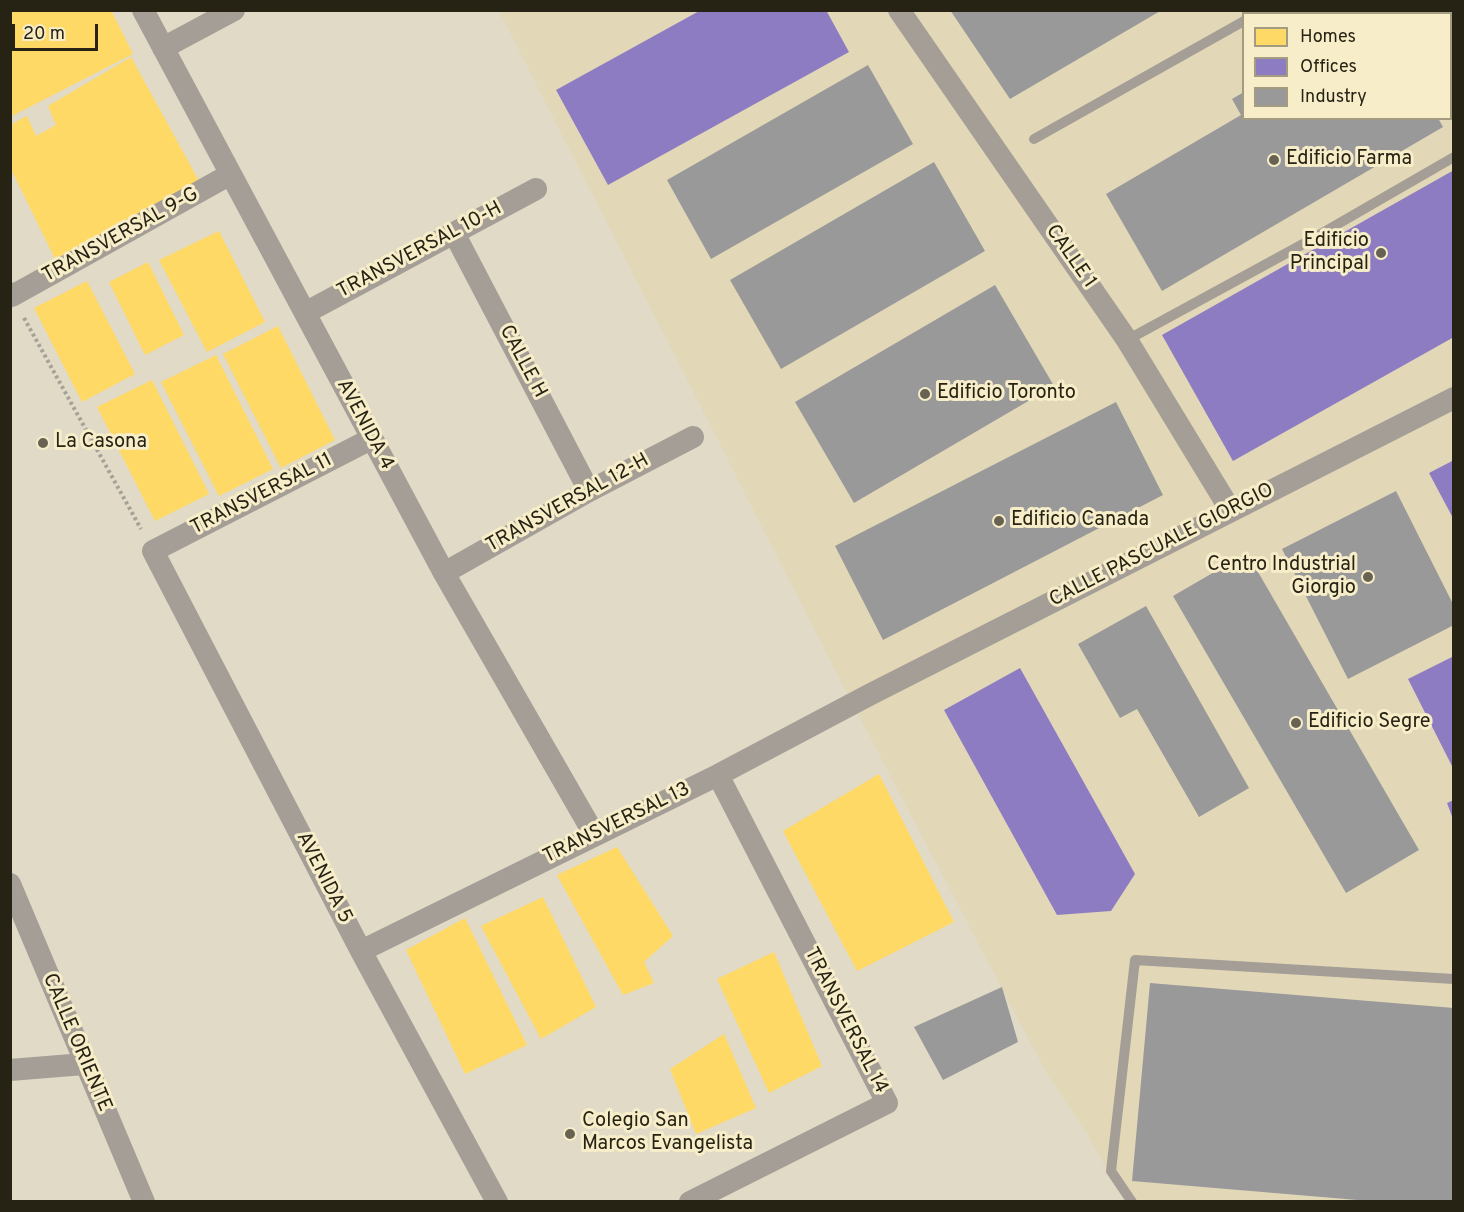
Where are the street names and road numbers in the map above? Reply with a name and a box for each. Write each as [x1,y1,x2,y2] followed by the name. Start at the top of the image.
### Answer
[39,183,203,289] street label: TRANSVERSAL 9-G
[334,197,506,305] street label: TRANSVERSAL 10-H
[1039,221,1101,293] street label: CALLE 1
[493,322,551,402] street label: CALLE H
[330,375,398,475] street label: AVENIDA 4
[187,449,337,541] street label: TRANSVERSAL 11
[482,449,654,559] street label: TRANSVERSAL 12-H
[1046,479,1278,613] street label: CALLE PASCUALE GIORGIO
[540,778,694,870] street label: TRANSVERSAL 13
[290,828,356,928] street label: AVENIDA 5
[798,944,892,1098] street label: TRANSVERSAL 14
[36,970,116,1116] street label: CALLE ORIENTE

